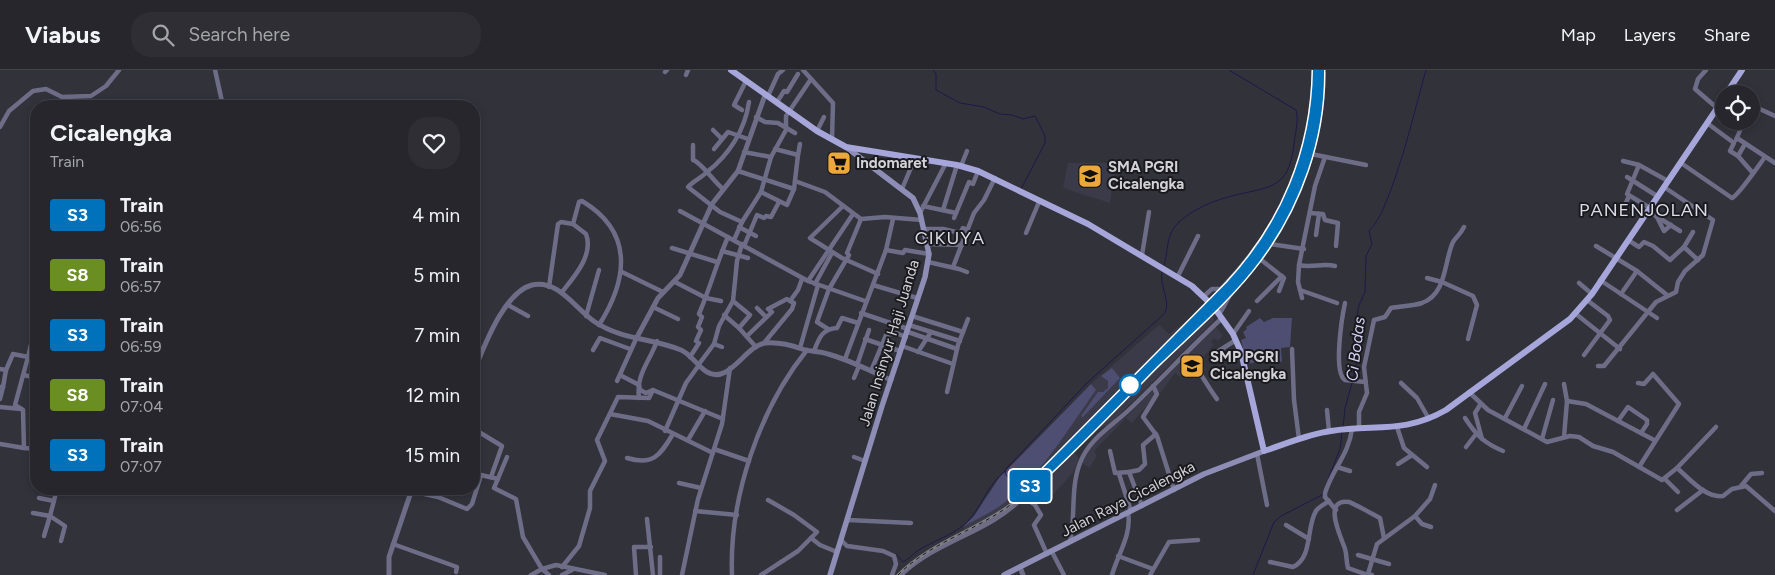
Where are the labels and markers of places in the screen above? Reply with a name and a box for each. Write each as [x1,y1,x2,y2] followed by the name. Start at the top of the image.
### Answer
[826,150,852,176] supermarket icon: Indomaret
[856,154,928,172] place label: Indomaret
[1108,158,1184,193] place label: SMA PGRI Cicalengka
[1077,163,1103,189] school or university icon: SMA PGRI Cicalengka
[1210,348,1286,383] place label: SMP PGRI Cicalengka
[1179,353,1205,379] school or university icon: SMP PGRI Cicalengka
[1119,374,1141,396] unlabelled marker

